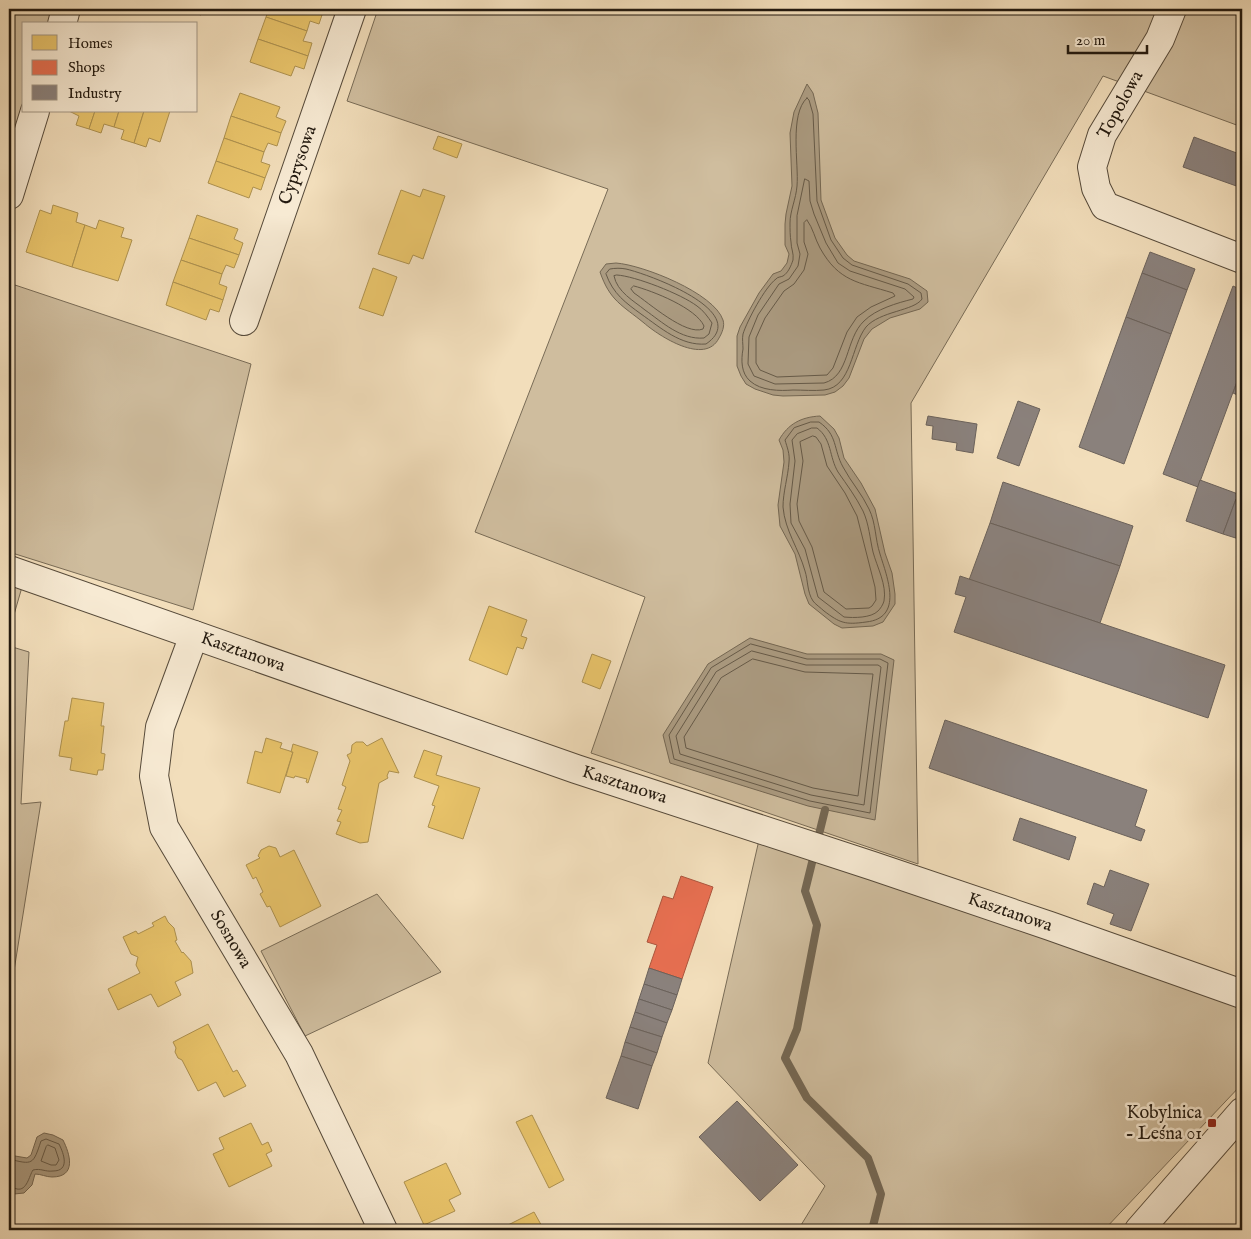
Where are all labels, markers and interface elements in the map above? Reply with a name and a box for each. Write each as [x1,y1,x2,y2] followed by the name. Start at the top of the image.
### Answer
[22,22,198,112] legend
[1068,22,1147,54] scale bar
[1076,31,1106,50] text: 20 m
[68,34,112,53] text: Homes
[68,58,105,77] text: Shops
[1093,67,1149,143] street label: Topolowa
[68,84,122,103] text: Industry
[274,122,322,208] street label: Cyprysowa
[198,627,289,678] street label: Kasztanowa
[579,760,670,810] street label: Kasztanowa
[965,887,1056,938] street label: Kasztanowa
[205,906,257,973] street label: Sosnowa
[1125,1102,1202,1146] place label: Kobylnica - Leśna 01
[1206,1117,1218,1129] marker: Kobylnica - Leśna 01

